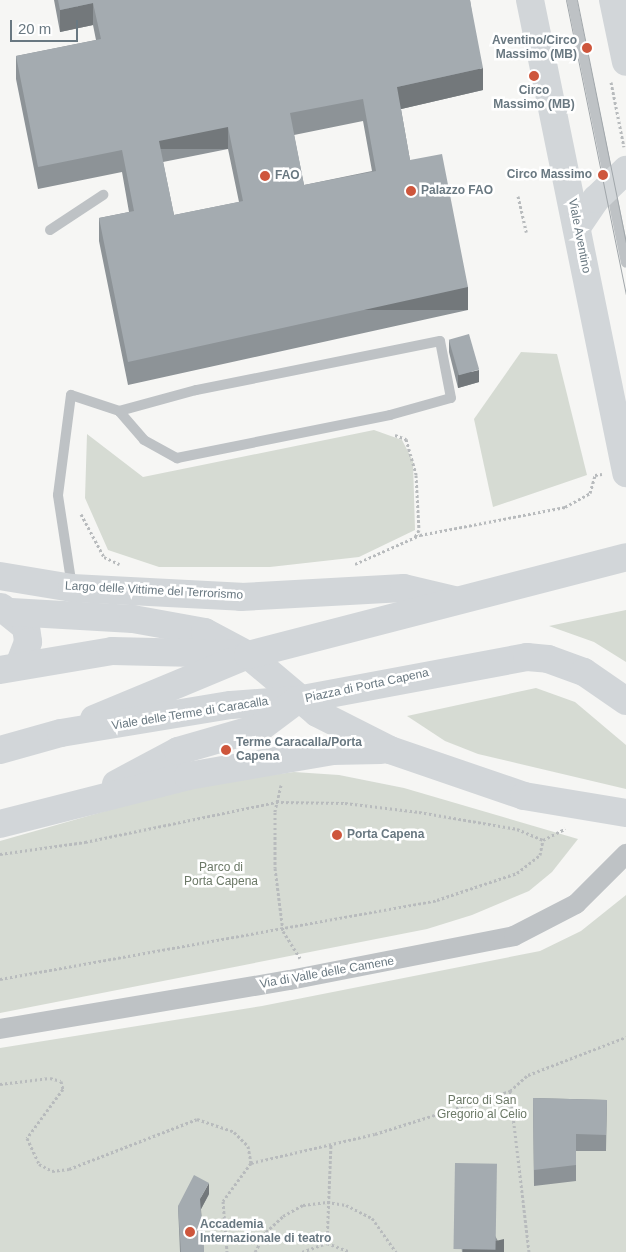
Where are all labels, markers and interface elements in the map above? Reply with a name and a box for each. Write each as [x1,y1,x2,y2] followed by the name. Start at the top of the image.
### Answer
[12,10,80,42] scale bar
[18,20,51,37] text: 20 m
[492,34,577,62] place label: Aventino/Circo Massimo (MB)
[581,42,593,54] marker: Aventino/Circo Massimo (MB)
[528,70,540,82] marker: Circo Massimo (MB)
[493,84,575,112] place label: Circo Massimo (MB)
[507,168,592,182] place label: Circo Massimo
[596,168,610,182] marker: Circo Massimo
[275,169,300,183] place label: FAO
[259,170,271,182] marker: FAO
[421,184,493,198] place label: Palazzo FAO
[405,185,417,197] marker: Palazzo FAO
[565,197,593,275] street label: Viale Aventino
[64,579,244,603] street label: Largo delle Vittime del Terrorismo
[304,666,430,706] street label: Piazza di Porta Capena
[111,694,269,734] street label: Viale delle Terme di Caracalla
[236,736,362,764] place label: Terme Caracalla/Porta Capena
[220,744,232,756] marker: Terme Caracalla/Porta Capena
[347,828,424,842] place label: Porta Capena
[331,829,343,841] marker: Porta Capena
[184,861,258,889] park label: Parco di Porta Capena
[259,954,395,992] street label: Via di Valle delle Camene
[437,1094,527,1122] park label: Parco di San Gregorio al Celio
[200,1218,331,1246] place label: Accademia Internazionale di teatro
[184,1226,196,1238] marker: Accademia Internazionale di teatro

